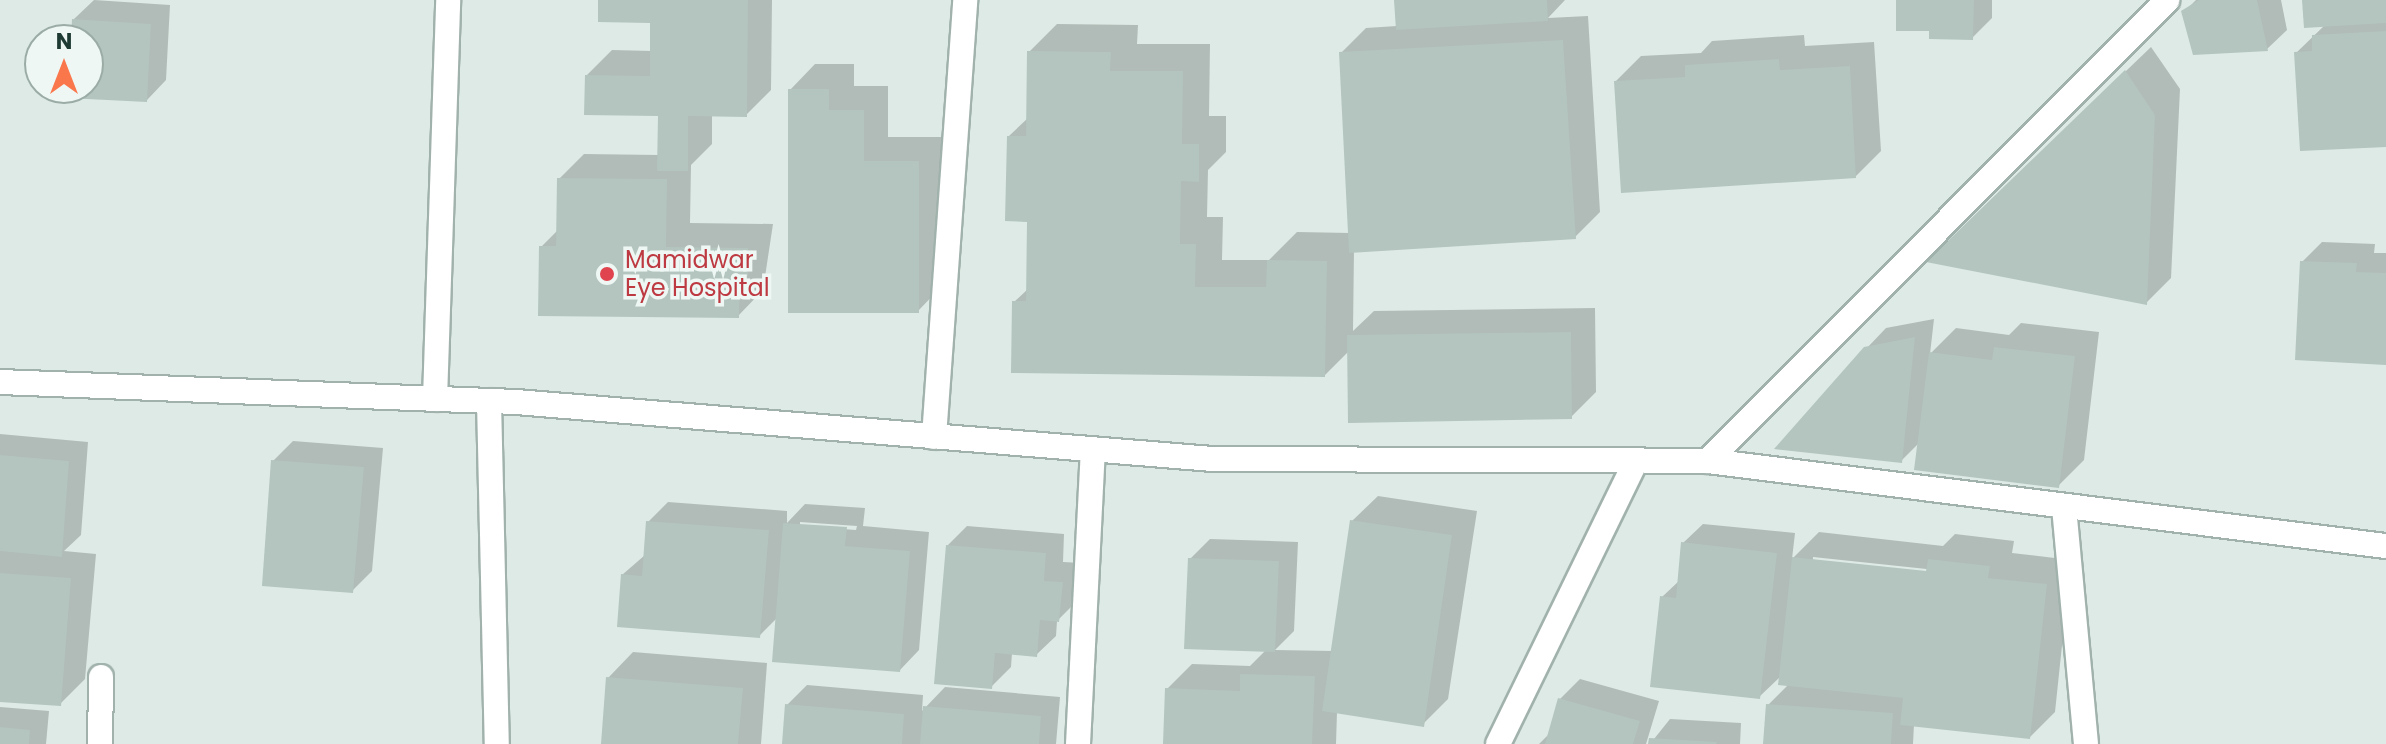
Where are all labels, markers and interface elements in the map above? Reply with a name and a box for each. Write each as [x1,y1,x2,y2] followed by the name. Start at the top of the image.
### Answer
[24,24,104,104] north arrow
[56,26,72,57] text: N
[625,246,770,302] place label: Mamidwar Eye Hospital
[596,263,618,285] marker: Mamidwar Eye Hospital

